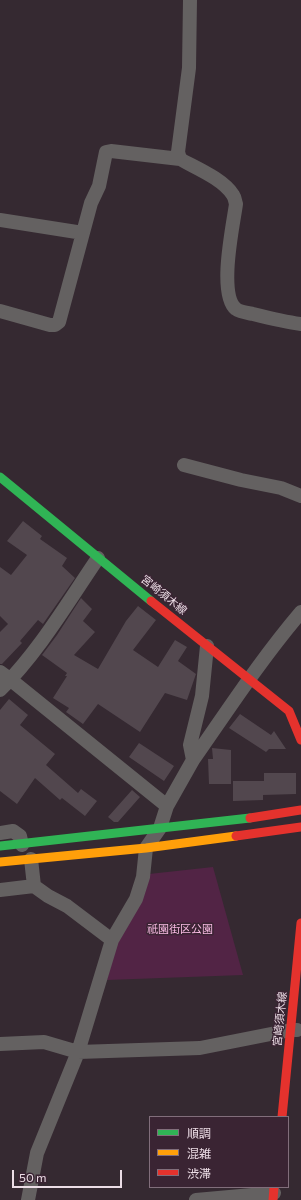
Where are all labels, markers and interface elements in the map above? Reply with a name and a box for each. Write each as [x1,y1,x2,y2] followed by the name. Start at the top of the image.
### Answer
[138,573,190,617] street label: 宮崎須木線
[147,922,213,936] park label: 祇園街区公園
[271,991,289,1047] street label: 宮崎須木線
[149,1116,289,1188] legend
[187,1126,211,1140] text: 順調
[187,1146,211,1160] text: 混雑
[14,1162,124,1188] scale bar
[187,1166,211,1180] text: 渋滞
[19,1170,47,1184] text: 50 m

